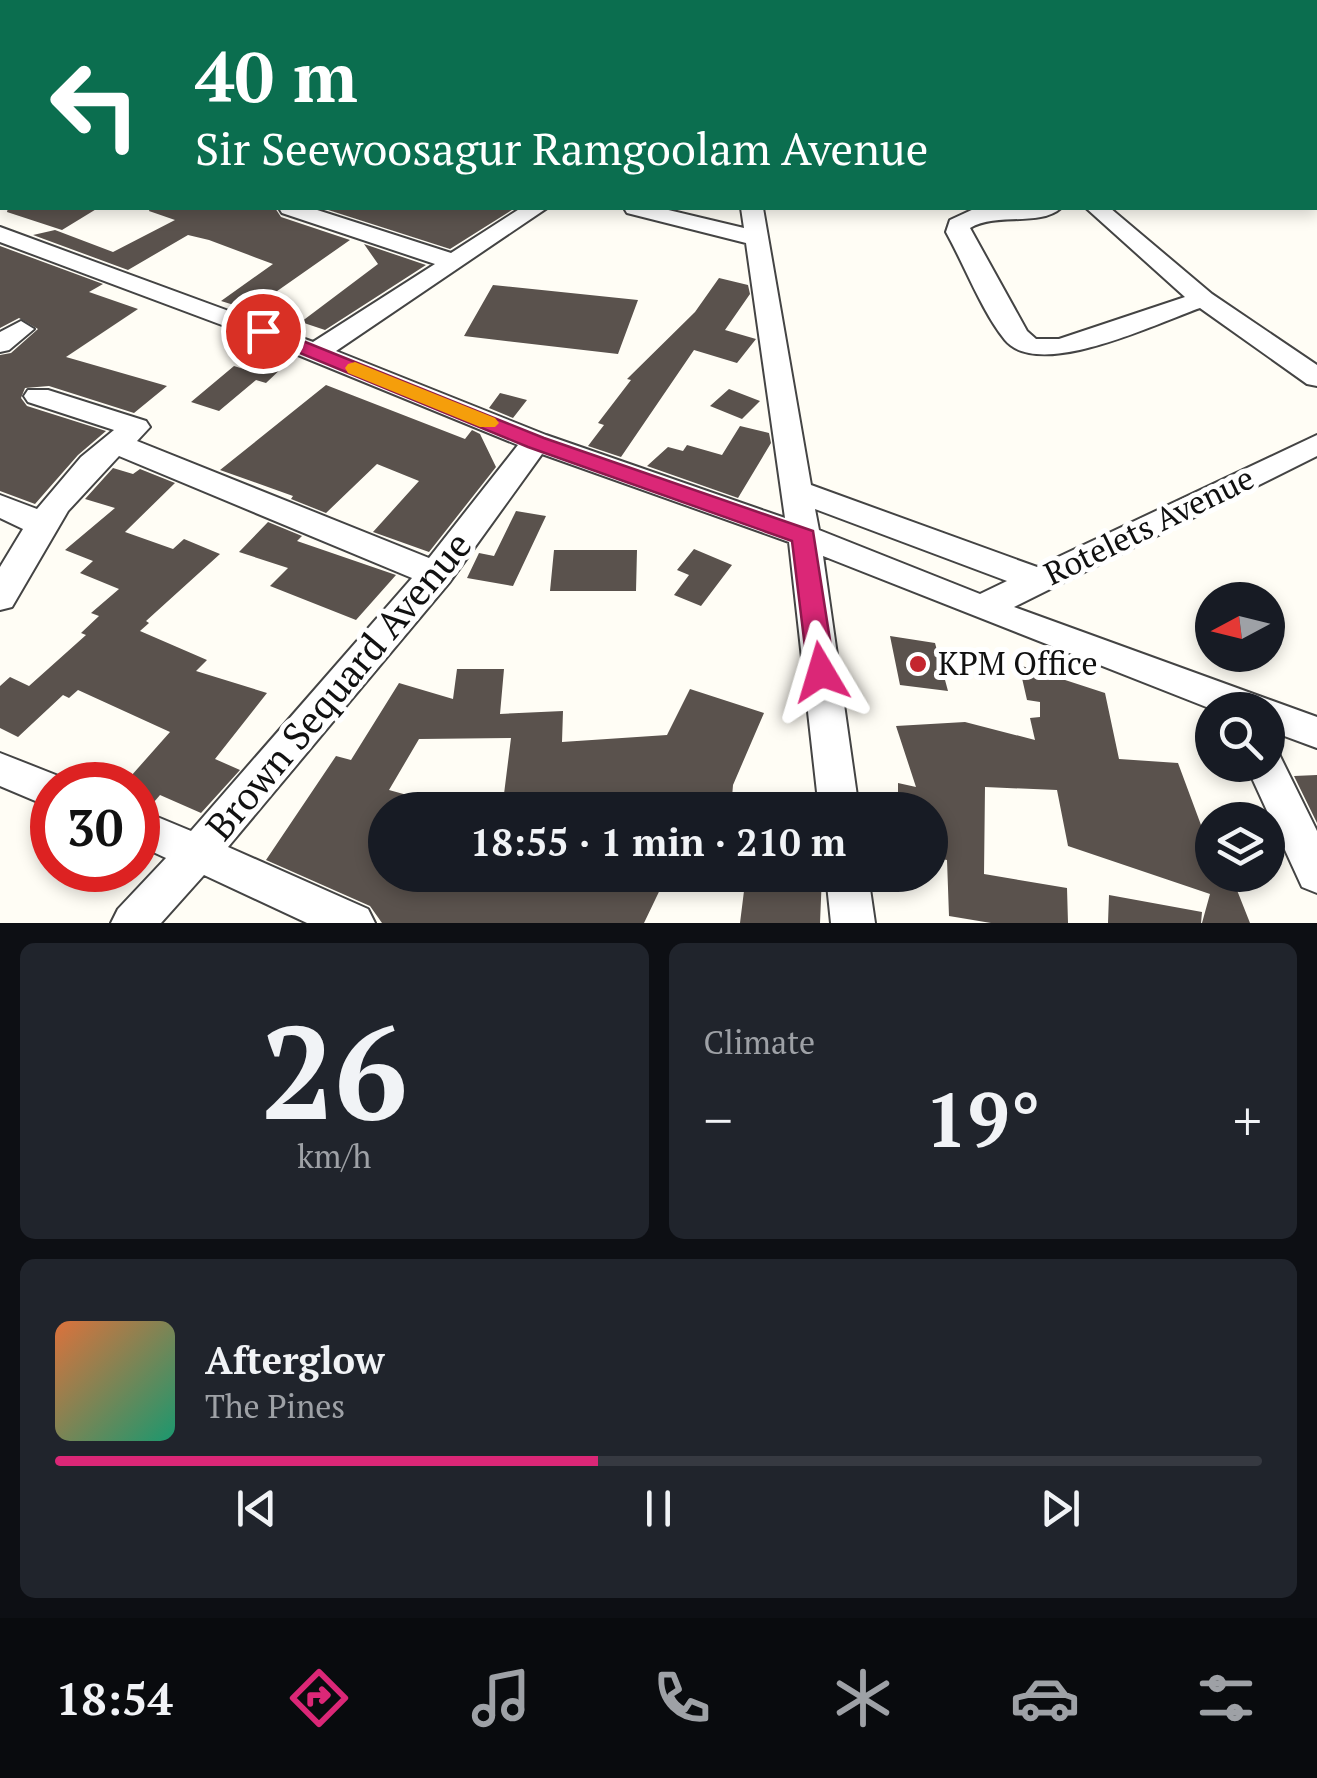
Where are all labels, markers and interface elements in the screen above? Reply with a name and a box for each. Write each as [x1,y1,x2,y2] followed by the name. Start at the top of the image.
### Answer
[195,29,358,122] text: 40 m
[30,40,160,170] icon: left
[195,118,928,178] text: Sir Seewoosagur Ramgoolam Avenue
[221,289,306,374] pin
[236,304,291,359] icon: arrive
[1037,456,1260,594] street label: Rotelets Avenue
[194,521,482,850] street label: Brown Sequard Avenue
[1195,582,1285,672] north arrow
[1195,582,1285,892] map controls
[769,620,873,724] position arrow
[938,642,1098,684] place label: KPM Office
[907,653,929,675] marker: KPM Office
[1195,692,1285,782] button: search
[30,762,160,892] speed limit sign: 30
[1195,802,1285,892] button: layers
[470,817,846,867] text: 18:55 · 1 min · 210 m
[261,984,408,1156] text: 26
[704,1021,815,1063] text: Climate
[925,1069,1041,1168] text: 19°
[704,1083,733,1156] text: −
[1233,1083,1262,1156] text: +
[297,1135,371,1177] text: km/h
[205,1335,385,1385] text: Afterglow
[205,1385,345,1427] text: The Pines
[229,1481,284,1536] icon: previous
[631,1481,686,1536] icon: pause
[1033,1481,1088,1536] icon: next
[284,1663,354,1733] icon: directions
[466,1663,536,1733] icon: music
[647,1663,717,1733] icon: phone
[828,1663,898,1733] icon: climate
[1010,1663,1080,1733] icon: car
[1191,1663,1261,1733] icon: filters
[56,1668,173,1728] text: 18:54

